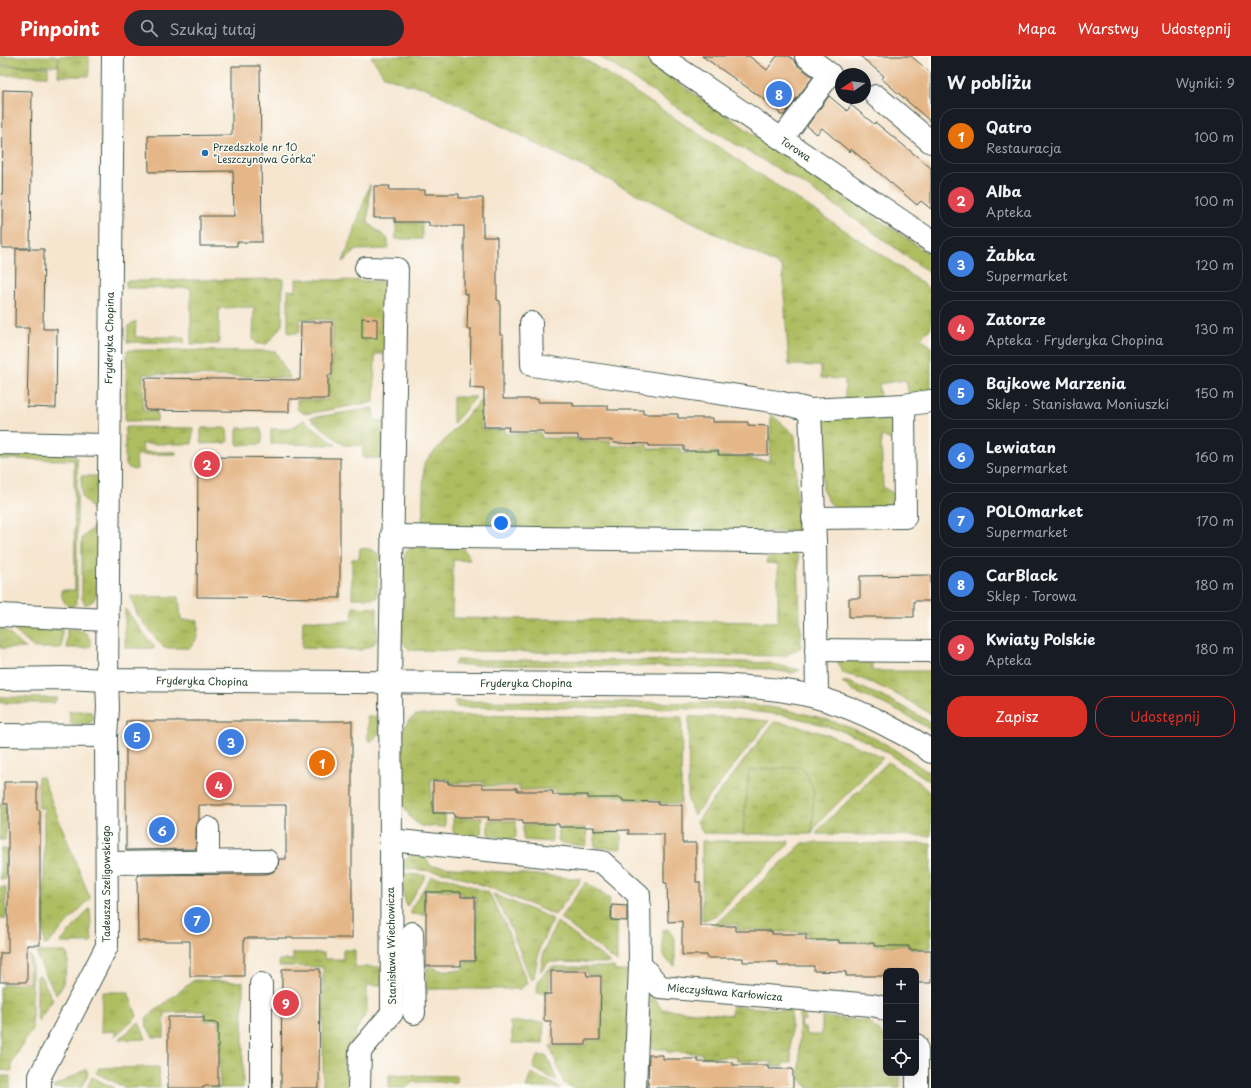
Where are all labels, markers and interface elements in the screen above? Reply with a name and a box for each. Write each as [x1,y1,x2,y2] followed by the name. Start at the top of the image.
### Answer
[124,10,404,46] search box
[20,14,100,42] text: Pinpoint
[138,17,160,39] icon: search
[170,17,256,40] text: Szukaj tutaj
[1018,18,1056,39] text: Mapa
[1078,18,1139,39] text: Warstwy
[1161,18,1231,39] text: Udostępnij
[835,68,871,104] north arrow
[947,69,1032,95] text: W pobliżu
[1176,73,1235,92] text: Wyniki: 9
[766,79,792,109] pin: 8
[986,115,1032,138] text: Qatro
[958,127,964,146] text: 1
[1194,127,1234,146] text: 100 m
[778,133,815,165] street label: Torowa
[986,138,1061,157] text: Restauracja
[213,139,316,166] place label: Przedszkole nr 10 "Leszczynowa Górka"
[200,148,210,158] marker: Przedszkole nr 10 "Leszczynowa Górka"
[986,179,1022,202] text: Alba
[956,191,966,210] text: 2
[1194,191,1234,210] text: 100 m
[986,202,1032,221] text: Apteka
[986,243,1035,266] text: Żabka
[957,255,965,274] text: 3
[1195,255,1234,274] text: 120 m
[986,266,1068,285] text: Supermarket
[100,291,118,384] street label: Fryderyka Chopina
[986,307,1046,330] text: Zatorze
[957,319,965,338] text: 4
[1195,319,1234,338] text: 130 m
[986,330,1163,349] text: Apteka · Fryderyka Chopina
[986,371,1126,394] text: Bajkowe Marzenia
[957,383,965,402] text: 5
[1195,383,1234,402] text: 150 m
[986,394,1169,413] text: Sklep · Stanisława Moniuszki
[986,435,1056,458] text: Lewiatan
[956,447,966,466] text: 6
[1195,447,1234,466] text: 160 m
[194,449,220,479] pin: 2
[986,458,1068,477] text: Supermarket
[986,499,1083,522] text: POLOmarket
[957,511,965,530] text: 7
[1196,511,1234,530] text: 170 m
[491,513,511,533] your location
[986,522,1068,541] text: Supermarket
[986,563,1058,586] text: CarBlack
[957,575,965,594] text: 8
[1195,575,1234,594] text: 180 m
[986,586,1077,605] text: Sklep · Torowa
[986,627,1095,650] text: Kwiaty Polskie
[957,639,965,658] text: 9
[1195,639,1234,658] text: 180 m
[986,650,1032,669] text: Apteka
[156,672,249,690] street label: Fryderyka Chopina
[480,675,573,691] street label: Fryderyka Chopina
[947,696,1087,737] button: Zapisz
[1095,696,1235,737] button: Udostępnij
[124,721,150,751] pin: 5
[218,727,244,757] pin: 3
[309,748,335,778] pin: 1
[206,770,232,800] pin: 4
[149,815,175,845] pin: 6
[98,825,113,943] street label: Tadeusza Szeligowskiego
[382,886,399,1005] street label: Stanisława Wiechowicza
[184,905,210,935] pin: 7
[883,968,919,1076] map controls
[883,968,919,1004] button: +
[667,979,784,1005] street label: Mieczysława Karłowicza
[273,988,299,1018] pin: 9
[883,1004,919,1040] button: −
[883,1040,919,1076] button: locate

